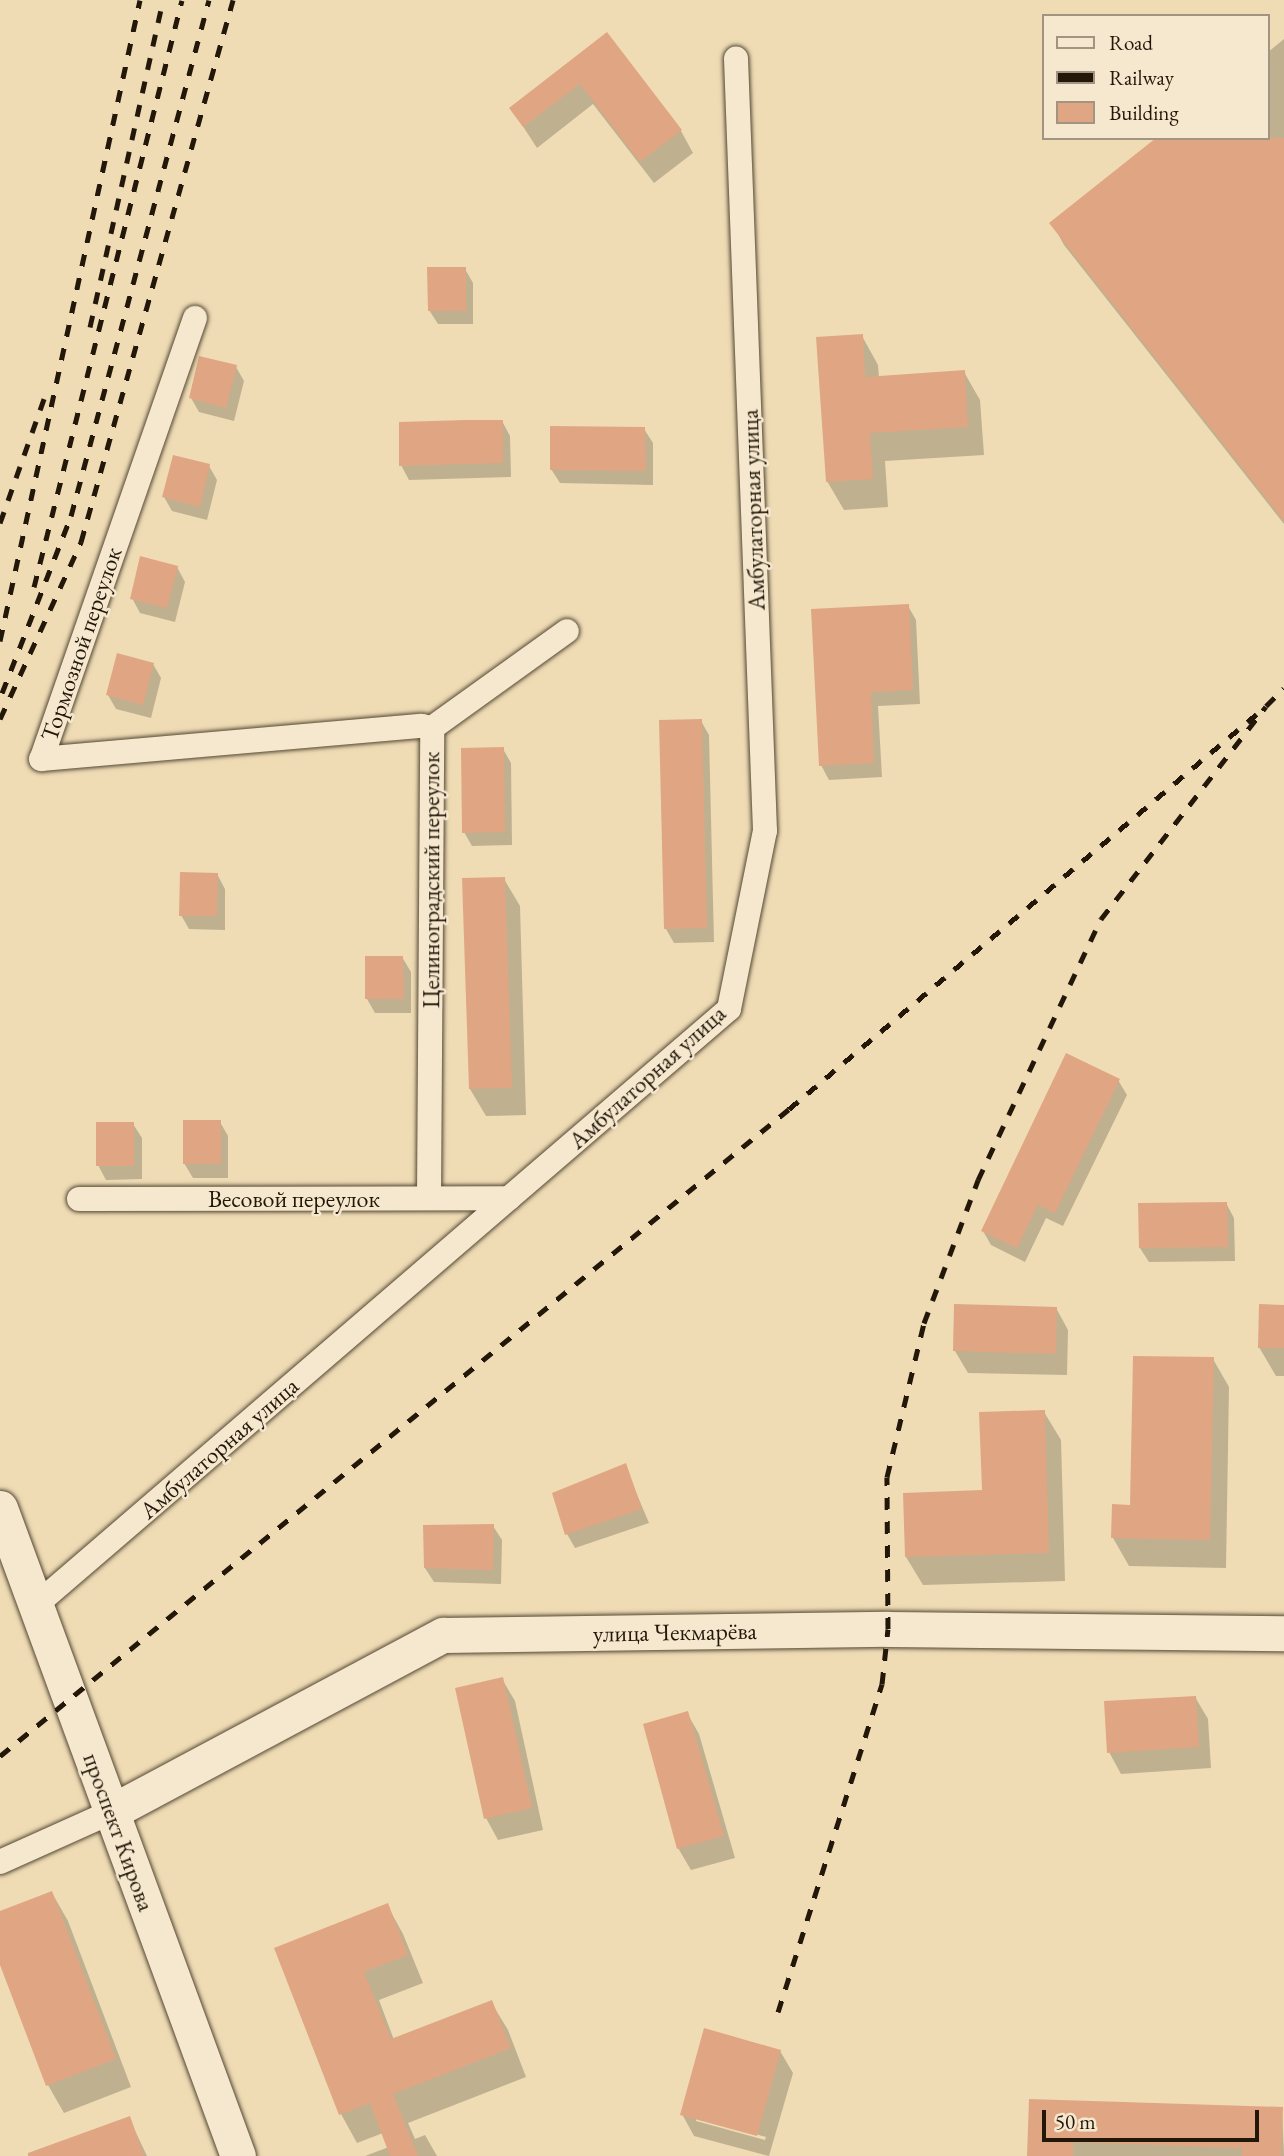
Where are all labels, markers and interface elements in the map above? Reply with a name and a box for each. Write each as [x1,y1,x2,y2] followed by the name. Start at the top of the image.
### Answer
[1042,14,1270,140] legend
[1109,29,1153,56] text: Road
[1109,64,1174,91] text: Railway
[1109,99,1179,126] text: Building
[735,409,771,611] street label: Амбулаторная улица
[34,543,128,745] street label: Тормозной переулок
[417,752,445,1008] street label: Целиноградский переулок
[563,999,731,1155] street label: Амбулаторная улица
[208,1185,380,1213] street label: Весовой переулок
[134,1371,304,1525] street label: Амбулаторная улица
[593,1616,757,1648] street label: улица Чекмарёва
[77,1749,161,1915] street label: проспект Кирова
[1046,2096,1263,2140] scale bar
[1055,2108,1096,2135] text: 50 m

